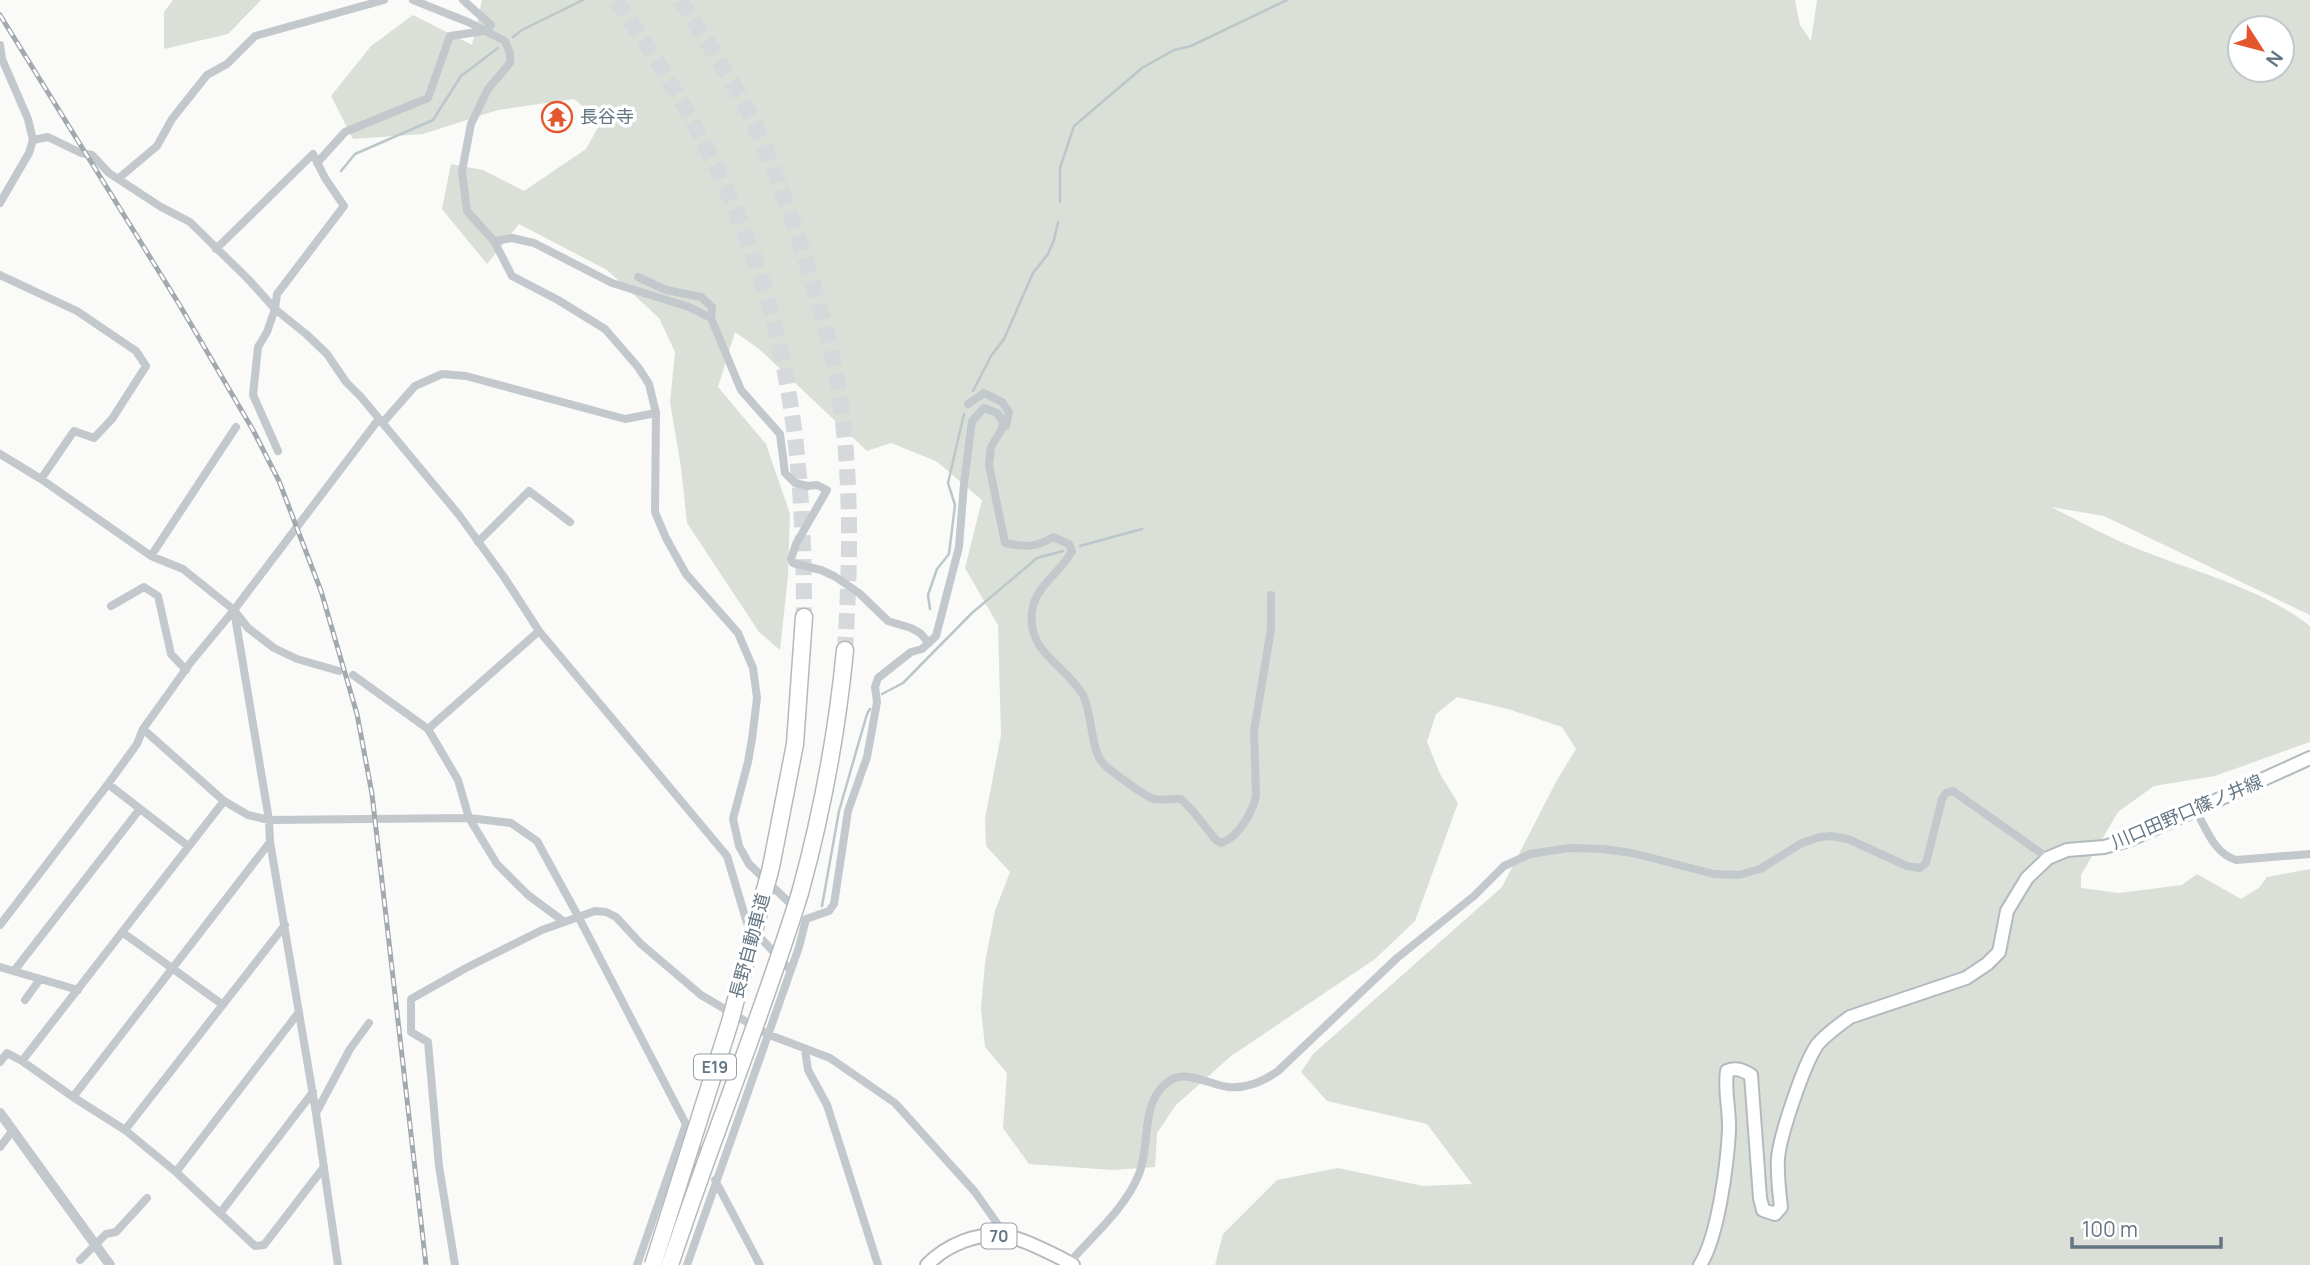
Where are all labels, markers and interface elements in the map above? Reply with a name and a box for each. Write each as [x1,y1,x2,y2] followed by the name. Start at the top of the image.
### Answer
[2226,14,2296,84] north arrow
[2260,46,2289,72] text: N
[540,100,574,134] temple icon: 長谷寺
[580,104,634,128] place label: 長谷寺
[2107,768,2266,854] street label: 川口田野口篠ノ井線
[723,890,775,1001] street label: 長野自動車道
[694,1054,736,1079] road number: E19
[2072,1206,2221,1250] scale bar
[2082,1215,2138,1243] text: 100 m
[982,1224,1016,1248] road number: 70

